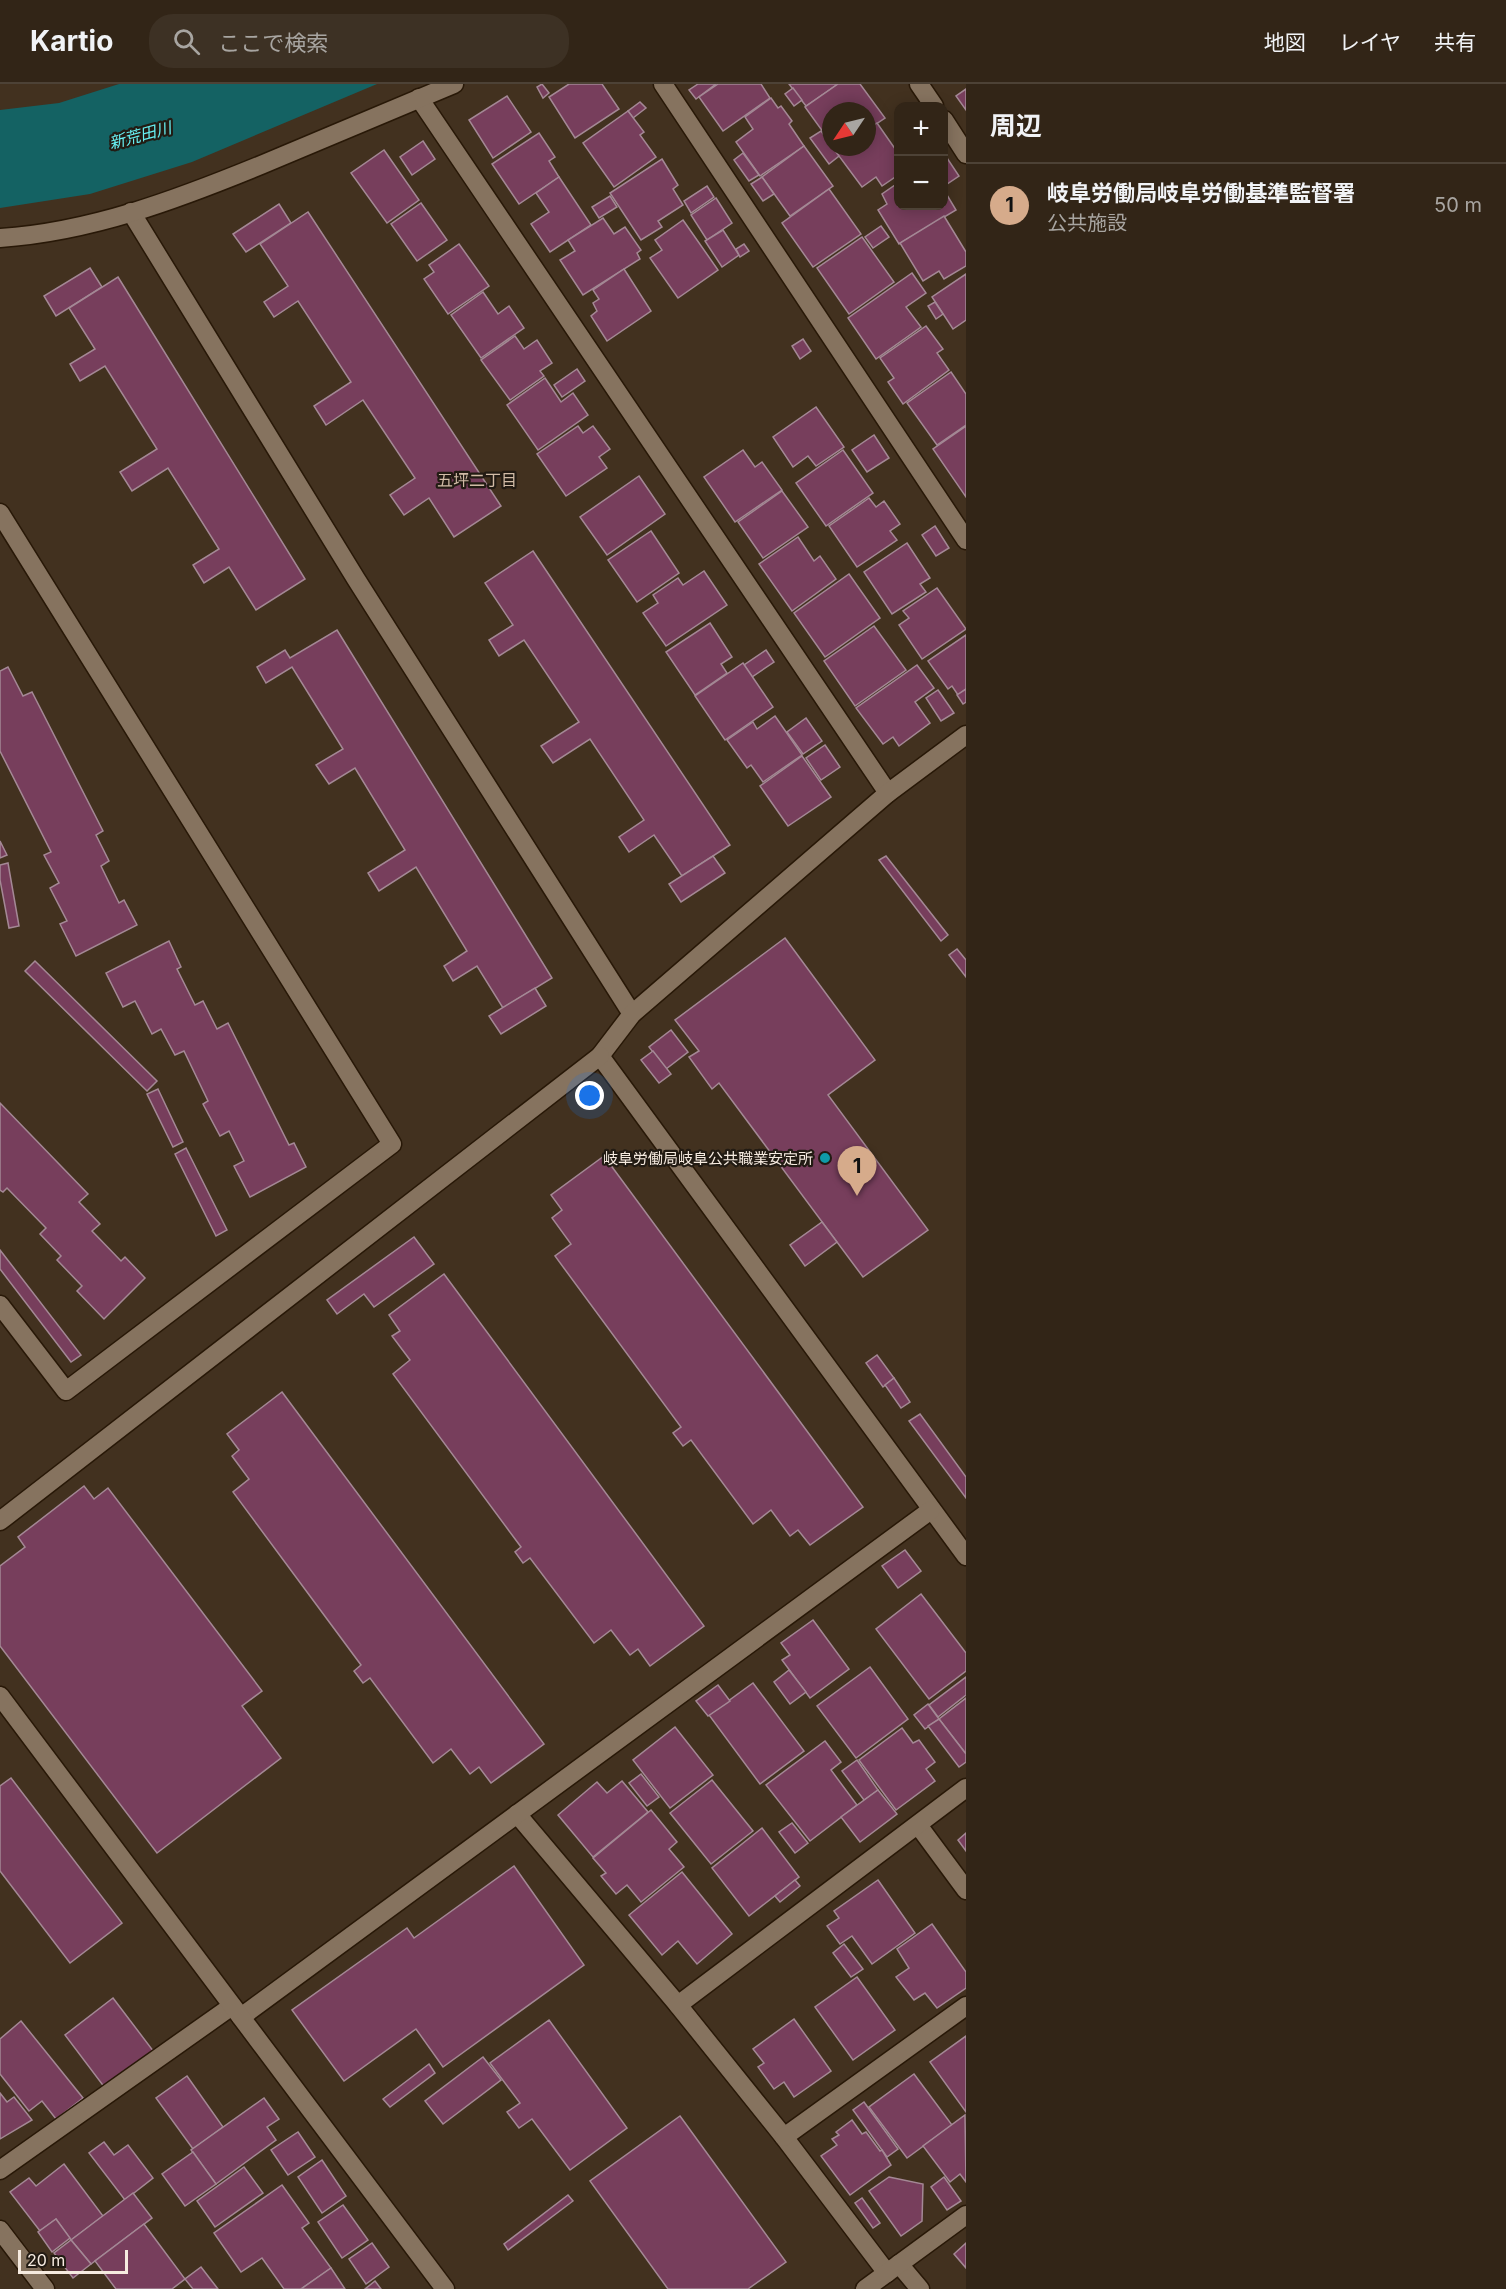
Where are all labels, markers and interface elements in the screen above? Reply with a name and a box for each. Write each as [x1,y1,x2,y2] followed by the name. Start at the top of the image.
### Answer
[149,14,569,68] search box
[30,24,113,58] text: Kartio
[170,25,203,58] icon: search
[218,30,328,56] text: ここで検索
[1264,30,1306,55] text: 地図
[1339,30,1401,55] text: レイヤ
[1434,30,1476,55] text: 共有
[822,102,876,156] north arrow
[894,102,948,210] map controls
[894,102,948,156] button: +
[990,110,1042,141] text: 周辺
[106,117,175,153] water label: 新荒田川
[894,156,948,210] button: −
[1047,180,1355,206] text: 岐阜労働局岐阜労働基準監督署
[1005,193,1014,217] text: 1
[1434,193,1482,217] text: 50 m
[1047,211,1127,235] text: 公共施設
[437,470,517,490] district label: 五坪二丁目
[575,1081,604,1110] your location
[838,1146,876,1196] pin: 1
[603,1149,813,1168] place label: 岐阜労働局岐阜公共職業安定所
[818,1151,832,1165] marker: 岐阜労働局岐阜公共職業安定所
[18,2247,128,2274] scale bar
[27,2250,65,2270] text: 20 m

